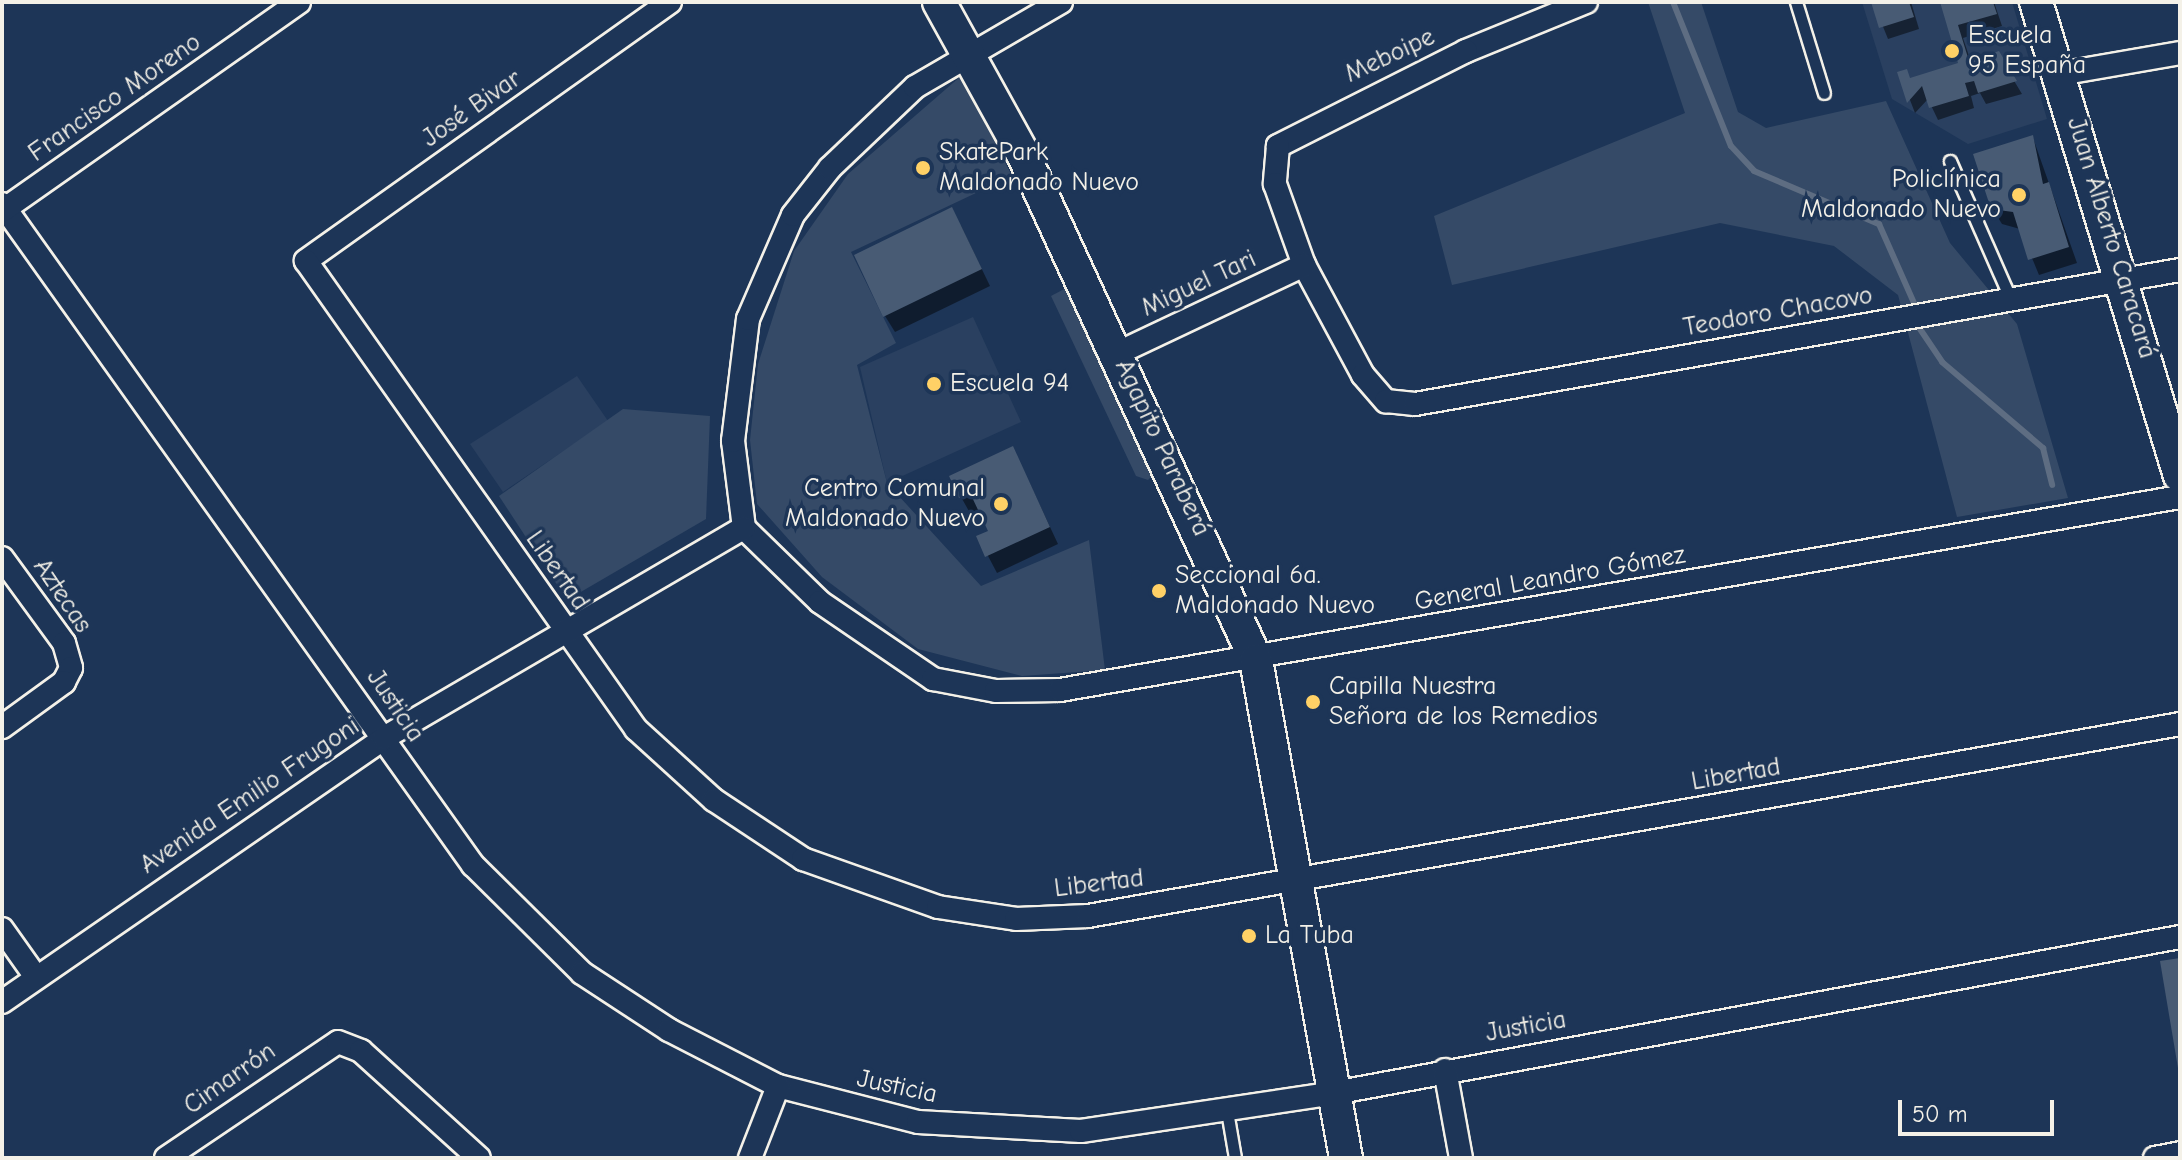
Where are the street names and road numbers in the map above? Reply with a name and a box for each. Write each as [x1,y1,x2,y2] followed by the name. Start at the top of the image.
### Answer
[1340,22,1440,90] street label: Meboipe
[23,27,207,169] street label: Francisco Moreno
[416,64,528,154] street label: José Bivar
[2059,114,2163,362] street label: Juan Alberto Caracará
[1137,244,1261,324] street label: Miguel Tari
[1681,280,1875,344] street label: Teodoro Chacovo
[1107,355,1217,541] street label: Agapito Paraberá
[518,525,596,617] street label: Libertad
[1412,540,1688,618] street label: General Leandro Gómez
[26,553,98,639] street label: Aztecas
[359,664,431,748] street label: Justicia
[134,711,366,881] street label: Avenida Emilio Frugoni
[1689,752,1783,798] street label: Libertad
[1052,863,1146,905] street label: Libertad
[1483,1005,1569,1049] street label: Justicia
[178,1036,282,1122] street label: Cimarrón
[854,1063,940,1111] street label: Justicia

